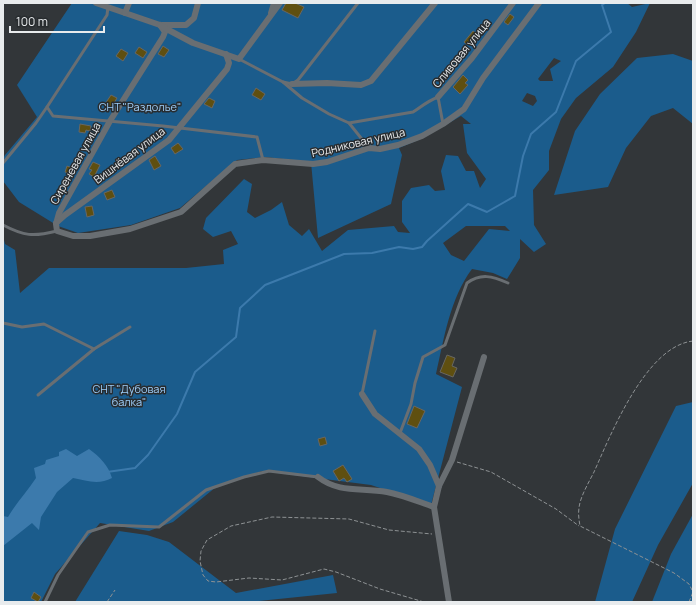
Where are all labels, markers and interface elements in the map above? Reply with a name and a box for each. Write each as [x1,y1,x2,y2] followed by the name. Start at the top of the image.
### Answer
[10,8,104,34] scale bar
[16,13,48,30] text: 100 m
[429,16,493,90] street label: Сливовая улица
[99,99,181,114] park label: СНТ "Раздолье"
[46,119,104,207] street label: Сиреневая улица
[90,123,168,187] street label: Вишнёвая улица
[310,124,406,160] street label: Родниковая улица
[92,381,166,409] park label: СНТ "Дубовая балка"

